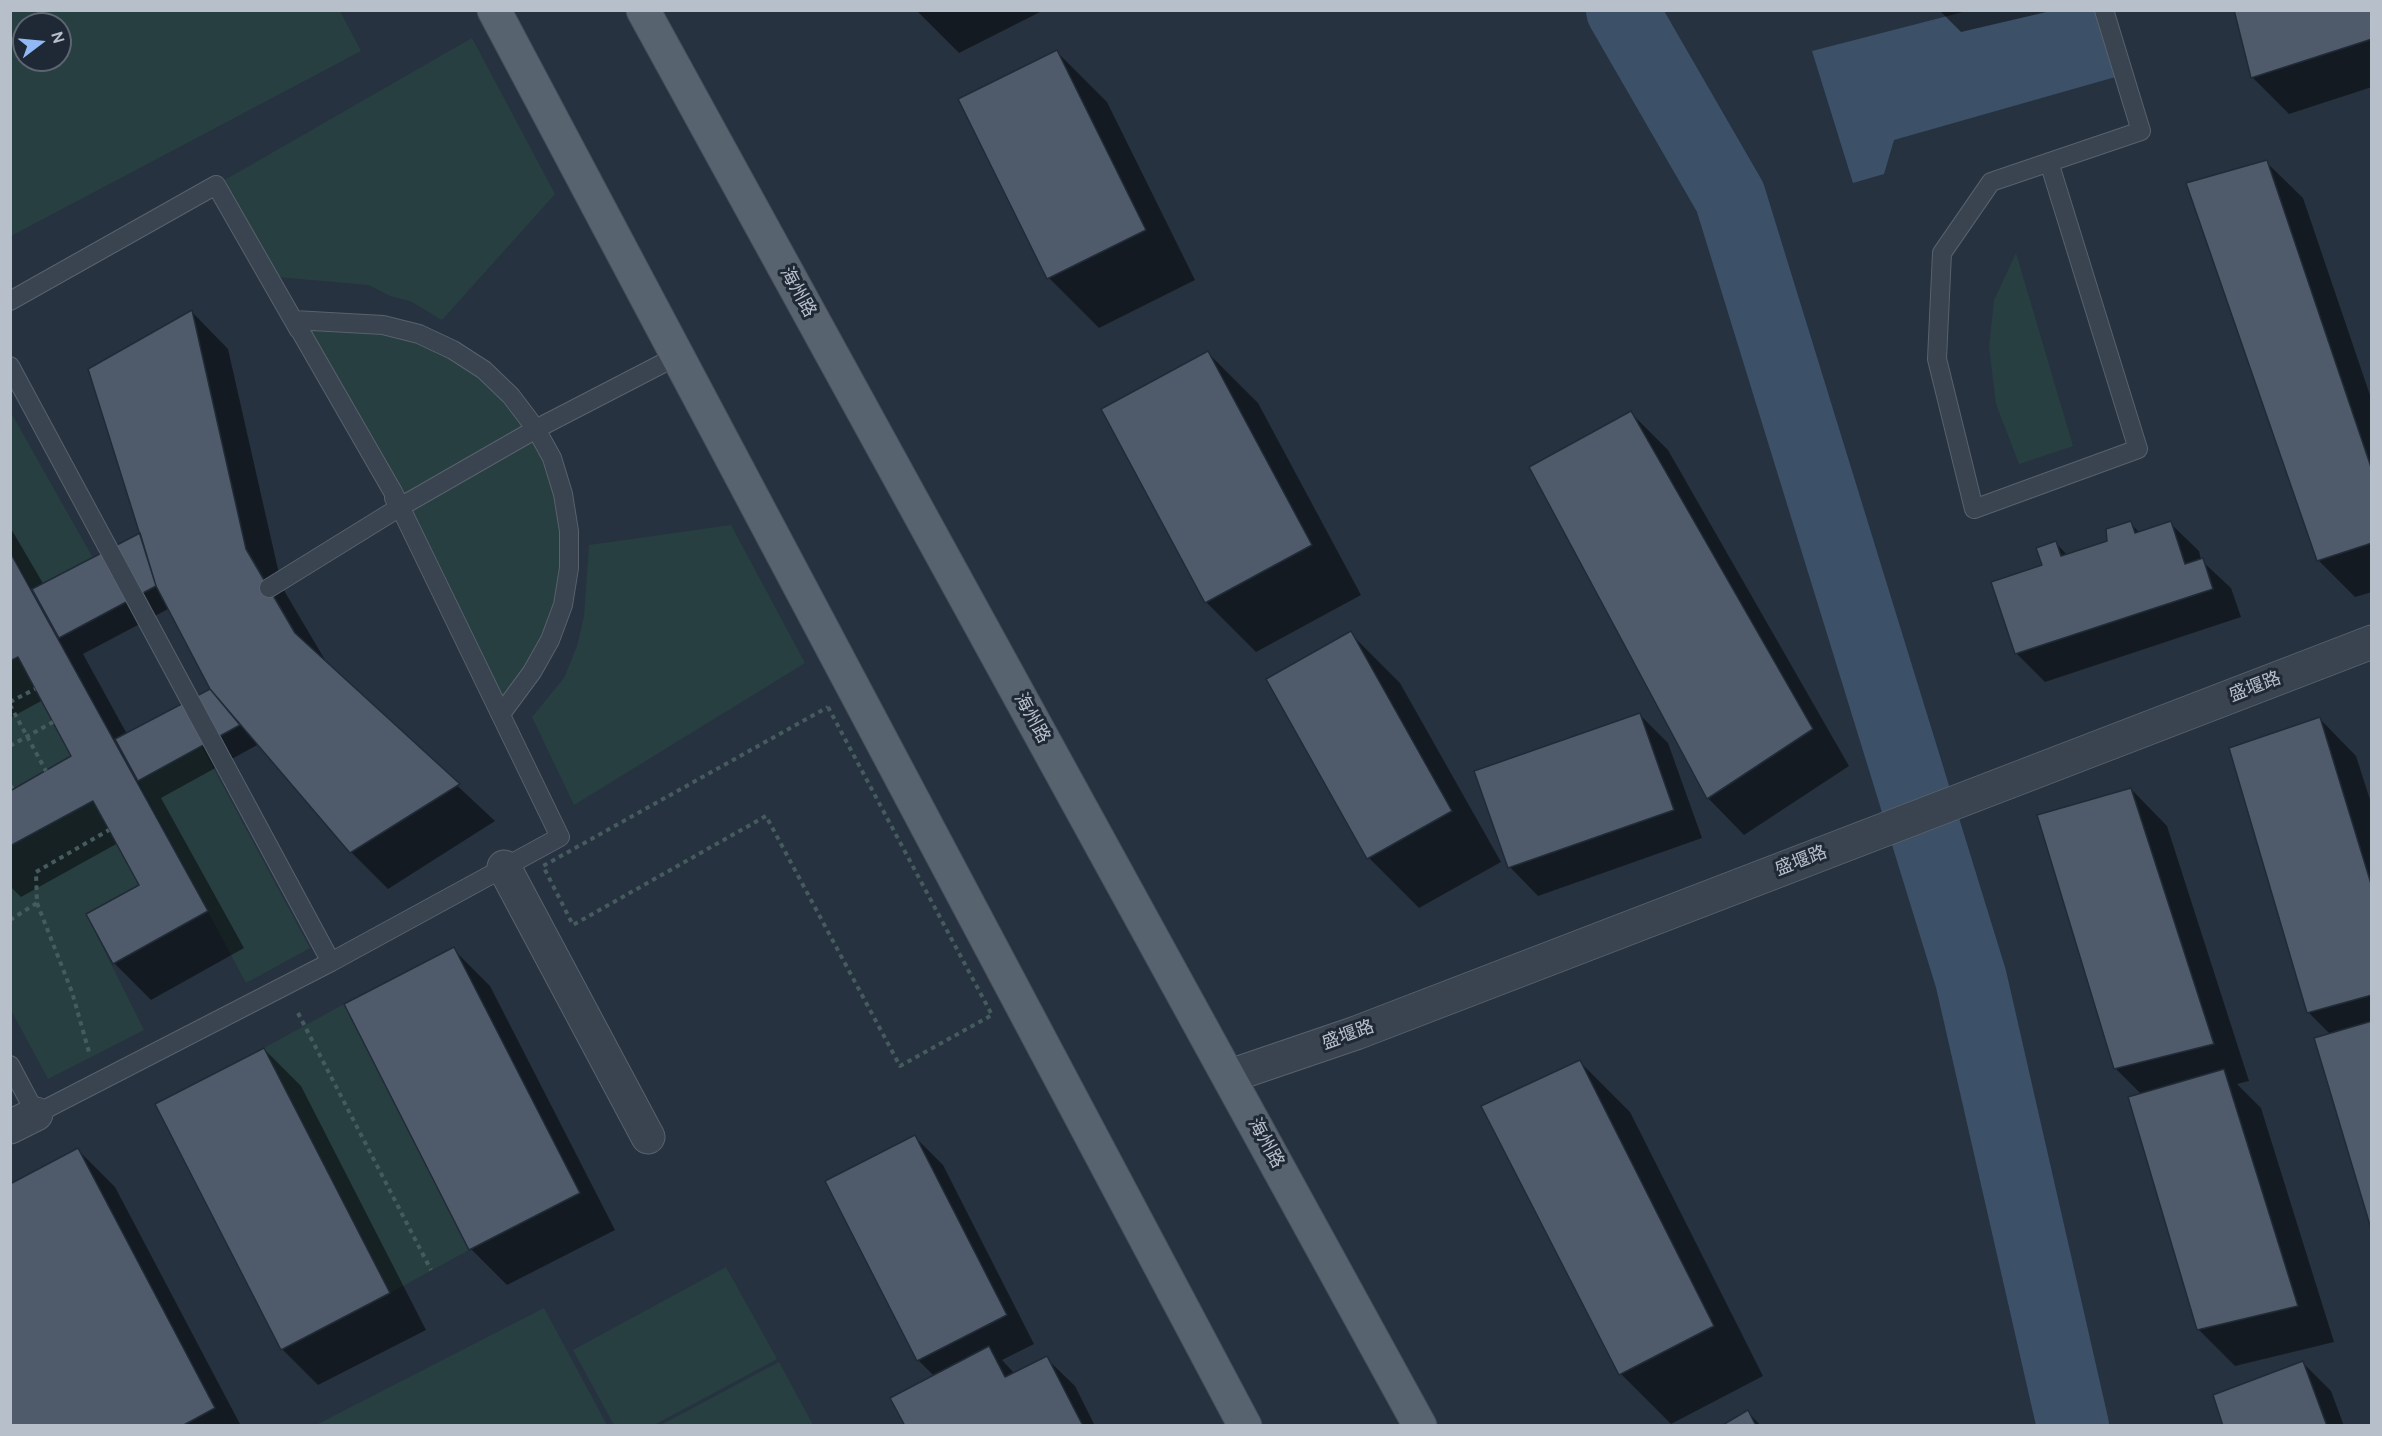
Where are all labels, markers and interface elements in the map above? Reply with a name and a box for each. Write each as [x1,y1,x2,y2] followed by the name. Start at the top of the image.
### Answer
[12,12,72,72] north arrow
[47,29,69,46] text: N
[775,263,821,321] street label: 海州路
[2226,667,2284,707] street label: 盛堰路
[1009,689,1055,747] street label: 海州路
[1772,841,1830,881] street label: 盛堰路
[1319,1016,1377,1054] street label: 盛堰路
[1243,1114,1289,1172] street label: 海州路

